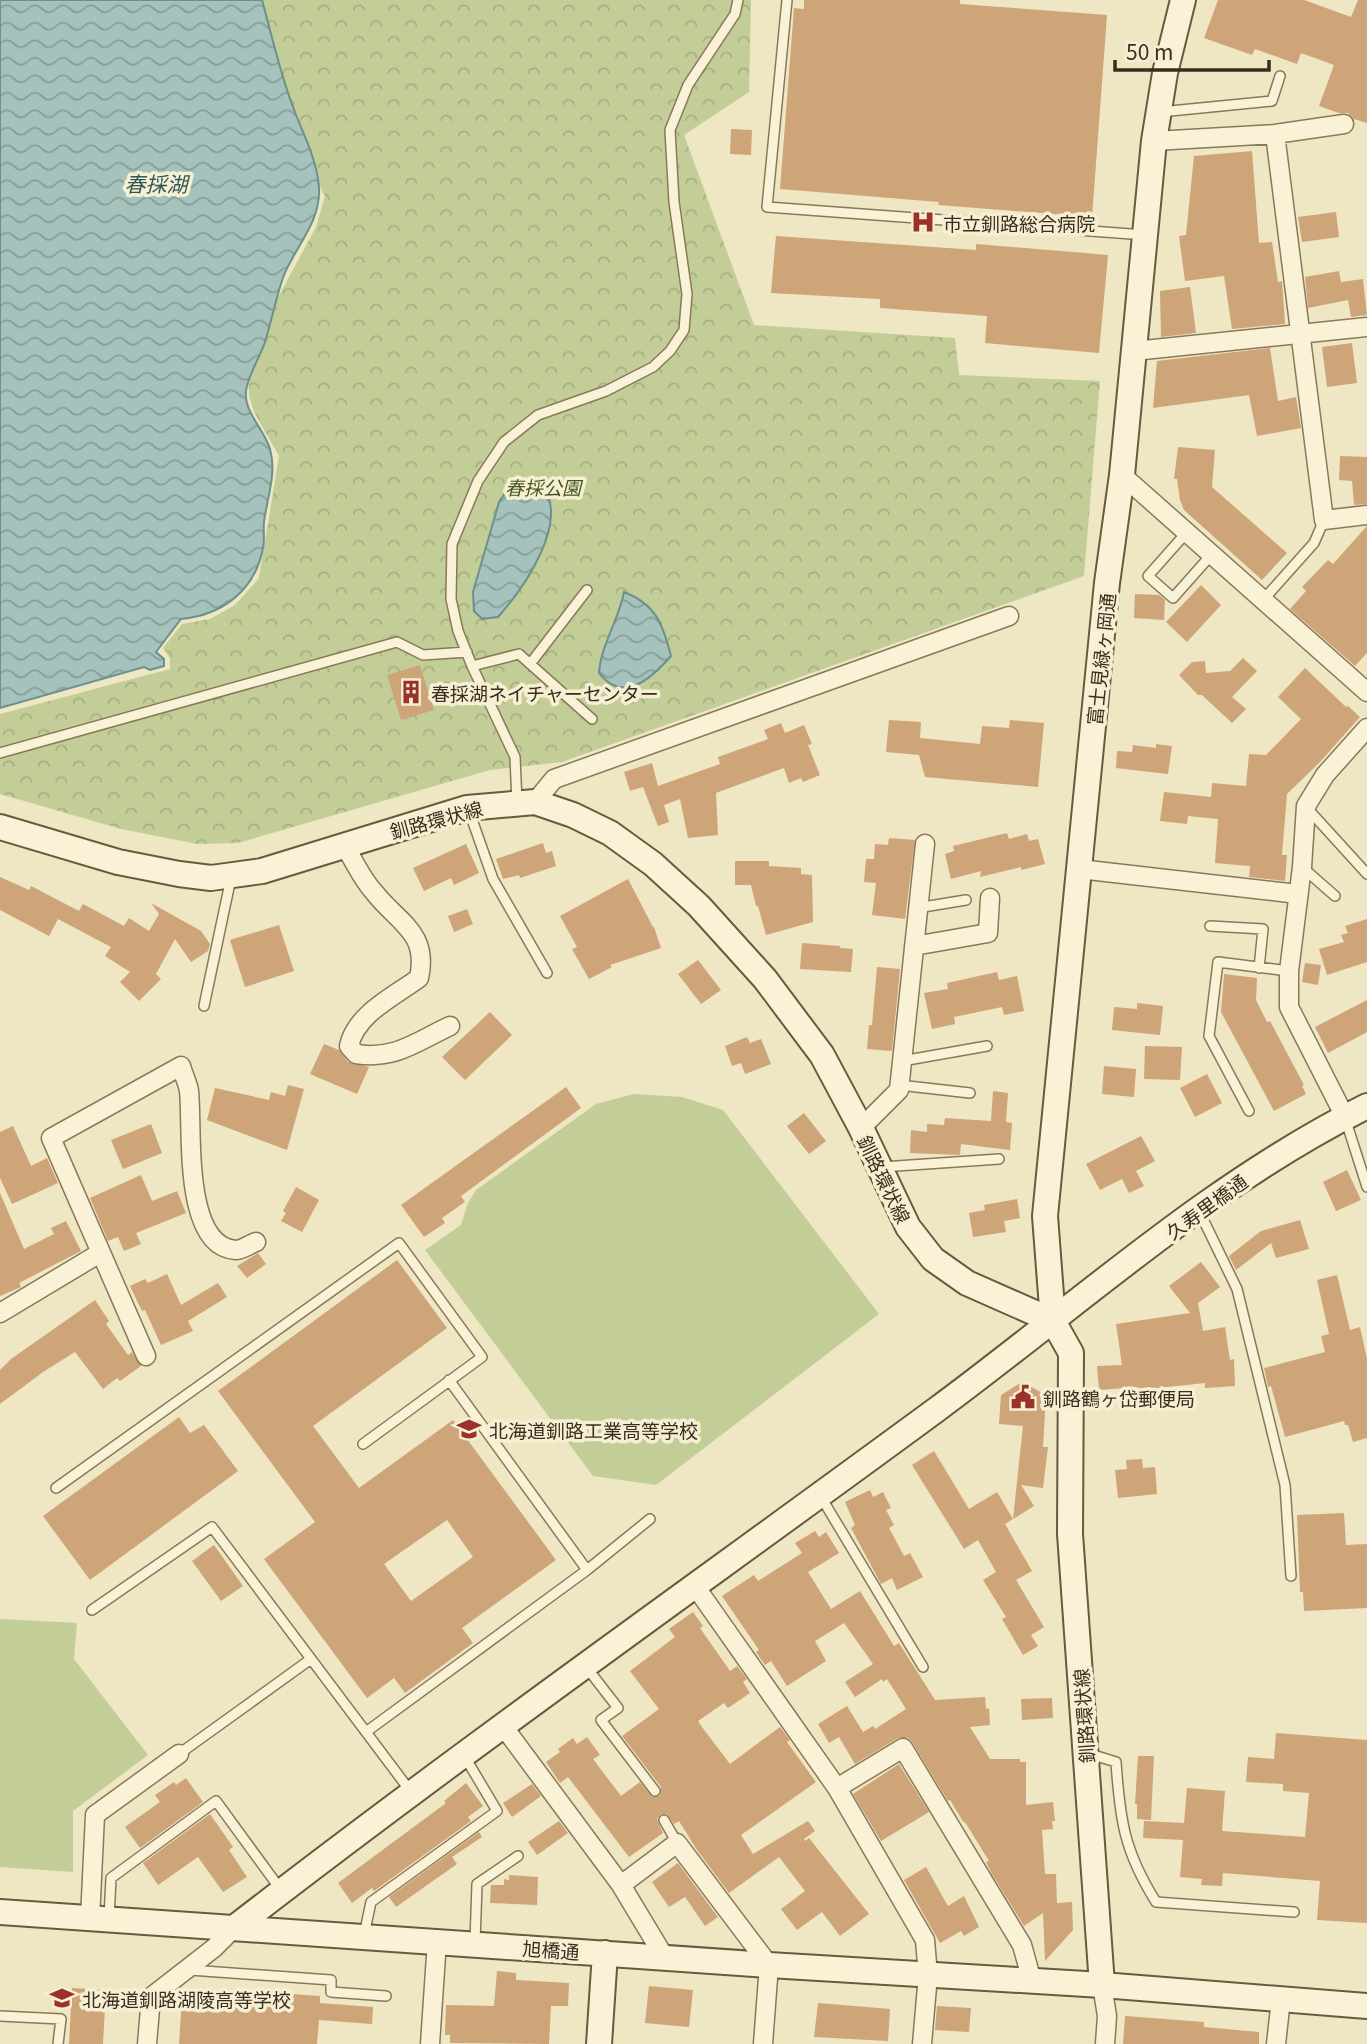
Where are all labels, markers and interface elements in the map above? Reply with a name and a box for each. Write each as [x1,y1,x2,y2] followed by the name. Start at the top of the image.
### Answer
[1115,28,1269,72] scale bar
[1126,36,1173,66] text: 50 m
[125,168,190,198] water label: 春採湖
[909,208,937,236] hospital icon: 市立釧路総合病院
[943,209,1095,236] place label: 市立釧路総合病院
[505,473,584,500] park label: 春採公園
[1080,591,1120,727] street label: 富士見緑ヶ岡通
[397,678,425,706] building icon: 春採湖ネイチャーセンター
[431,679,659,706] place label: 春採湖ネイチャーセンター
[387,794,485,844] street label: 釧路環状線
[852,1130,918,1228] street label: 釧路環状線
[1160,1167,1252,1245] street label: 久寿里橋通
[1009,1383,1037,1411] public building icon: 釧路鶴ヶ岱郵便局
[1043,1384,1195,1411] place label: 釧路鶴ヶ岱郵便局
[455,1415,483,1443] school or university icon: 北海道釧路工業高等学校
[489,1416,698,1443] place label: 北海道釧路工業高等学校
[1066,1668,1100,1764] street label: 釧路環状線
[522,1934,580,1964] street label: 旭橋通
[48,1984,76,2012] school or university icon: 北海道釧路湖陵高等学校
[82,1985,291,2012] place label: 北海道釧路湖陵高等学校

